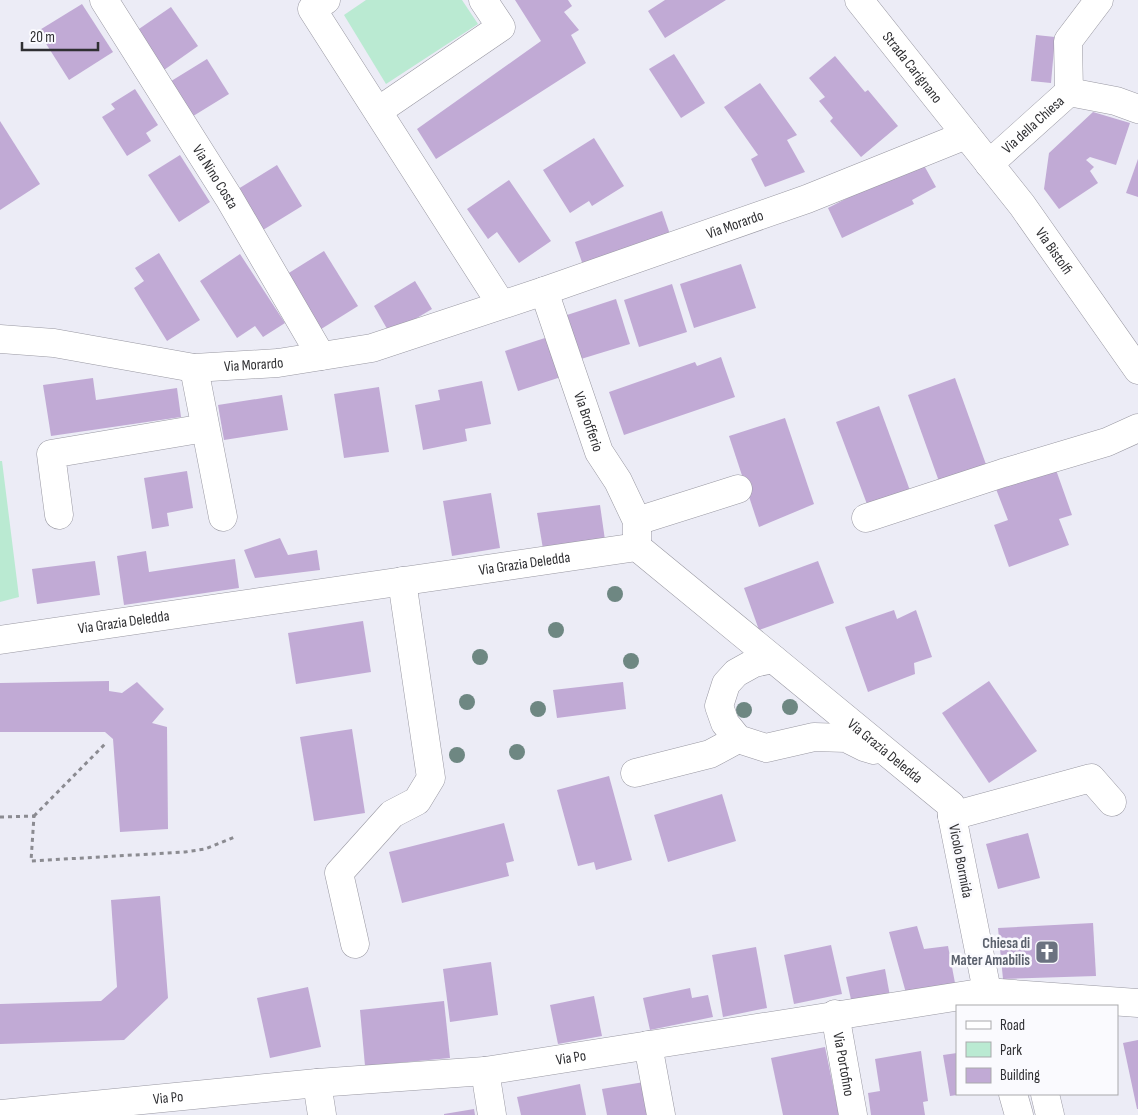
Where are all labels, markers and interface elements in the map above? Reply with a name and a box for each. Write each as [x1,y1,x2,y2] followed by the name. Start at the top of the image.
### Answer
[22,20,99,52] scale bar
[30,28,55,47] text: 20 m
[878,28,946,107] street label: Strada Carignano
[998,92,1068,158] street label: Via della Chiesa
[188,141,242,213] street label: Via Nino Costa
[704,206,766,244] street label: Via Morardo
[1031,224,1077,278] street label: Via Bistolfi
[223,353,285,376] street label: Via Morardo
[569,389,607,454] street label: Via Brofferio
[478,548,572,580] street label: Via Grazia Deledda
[77,606,171,638] street label: Via Grazia Deledda
[843,715,927,788] street label: Via Grazia Deledda
[944,823,977,900] street label: Vicolo Bormida
[951,934,1030,970] place label: Chiesa di Mater Amabilis
[1034,939,1060,965] church icon: Chiesa di Mater Amabilis
[956,1005,1118,1095] legend
[1000,1016,1025,1035] text: Road
[828,1031,858,1098] street label: Via Portofino
[1000,1041,1022,1060] text: Park
[555,1046,588,1070] street label: Via Po
[1000,1066,1040,1085] text: Building
[152,1087,184,1109] street label: Via Po

